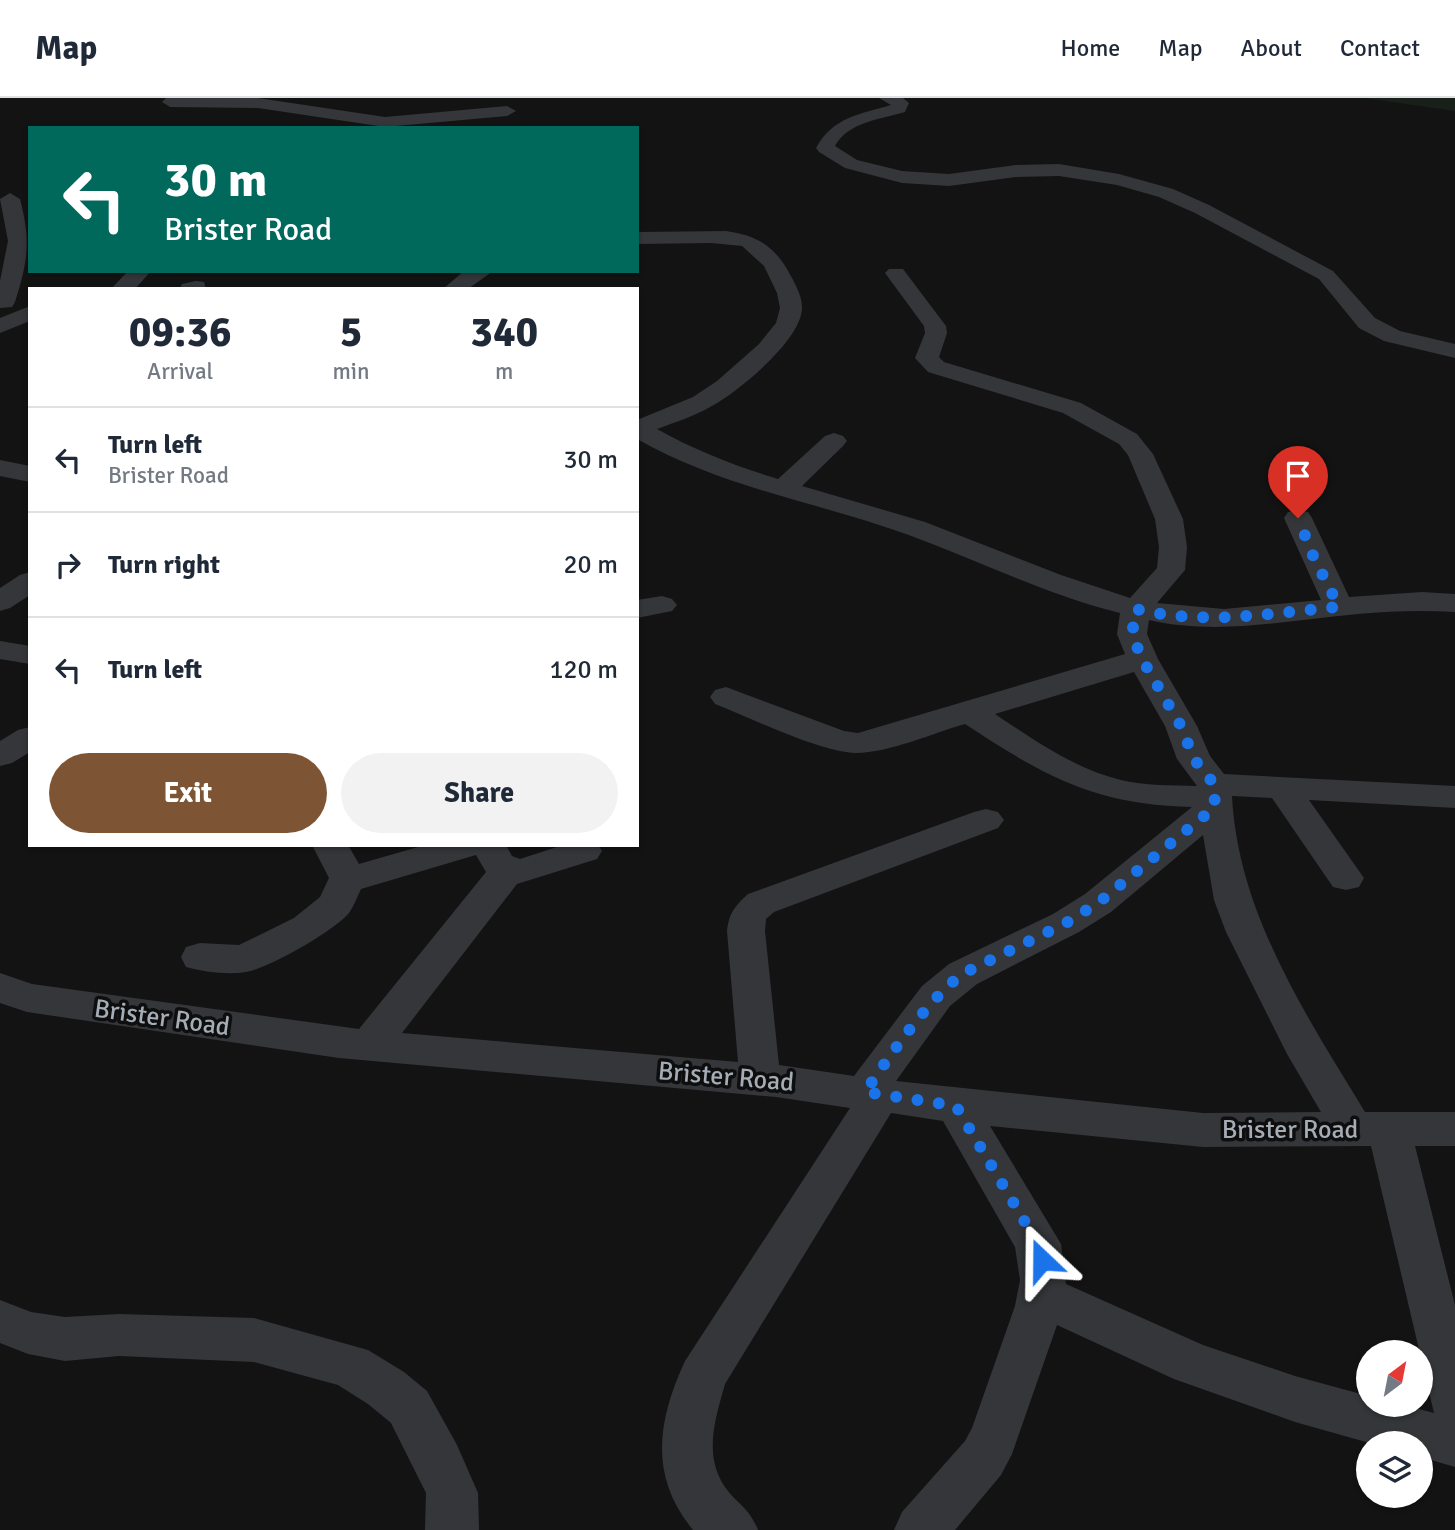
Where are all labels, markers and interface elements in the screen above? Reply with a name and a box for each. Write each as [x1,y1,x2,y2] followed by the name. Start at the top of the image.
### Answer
[35,28,97,69] text: Map
[1060,33,1120,63] text: Home
[1158,33,1203,63] text: Map
[1241,33,1302,63] text: About
[1340,33,1420,63] text: Contact
[164,150,267,210] text: 30 m
[49,154,140,245] icon: left
[164,210,332,249] text: Brister Road
[129,307,232,358] text: 09:36
[340,307,362,358] text: 5
[470,307,538,358] text: 340
[147,357,213,386] text: Arrival
[332,357,370,386] text: min
[495,357,513,386] text: m
[108,429,202,461] text: Turn left
[49,441,87,479] icon: left
[563,444,618,476] text: 30 m
[1268,446,1328,518] pin
[1279,457,1317,495] icon: arrive
[108,461,229,490] text: Brister Road
[49,546,87,584] icon: right
[108,549,220,581] text: Turn right
[563,549,618,581] text: 20 m
[49,651,87,689] icon: left
[108,654,202,686] text: Turn left
[549,654,618,686] text: 120 m
[49,753,327,833] button: Exit
[341,753,618,833] button: Share
[92,993,232,1043] street label: Brister Road
[657,1055,795,1099] street label: Brister Road
[1222,1114,1358,1146] street label: Brister Road
[1005,1223,1079,1297] position arrow
[1356,1340,1433,1418] north arrow
[1356,1340,1433,1508] map controls
[1356,1431,1433,1508] button: layers

